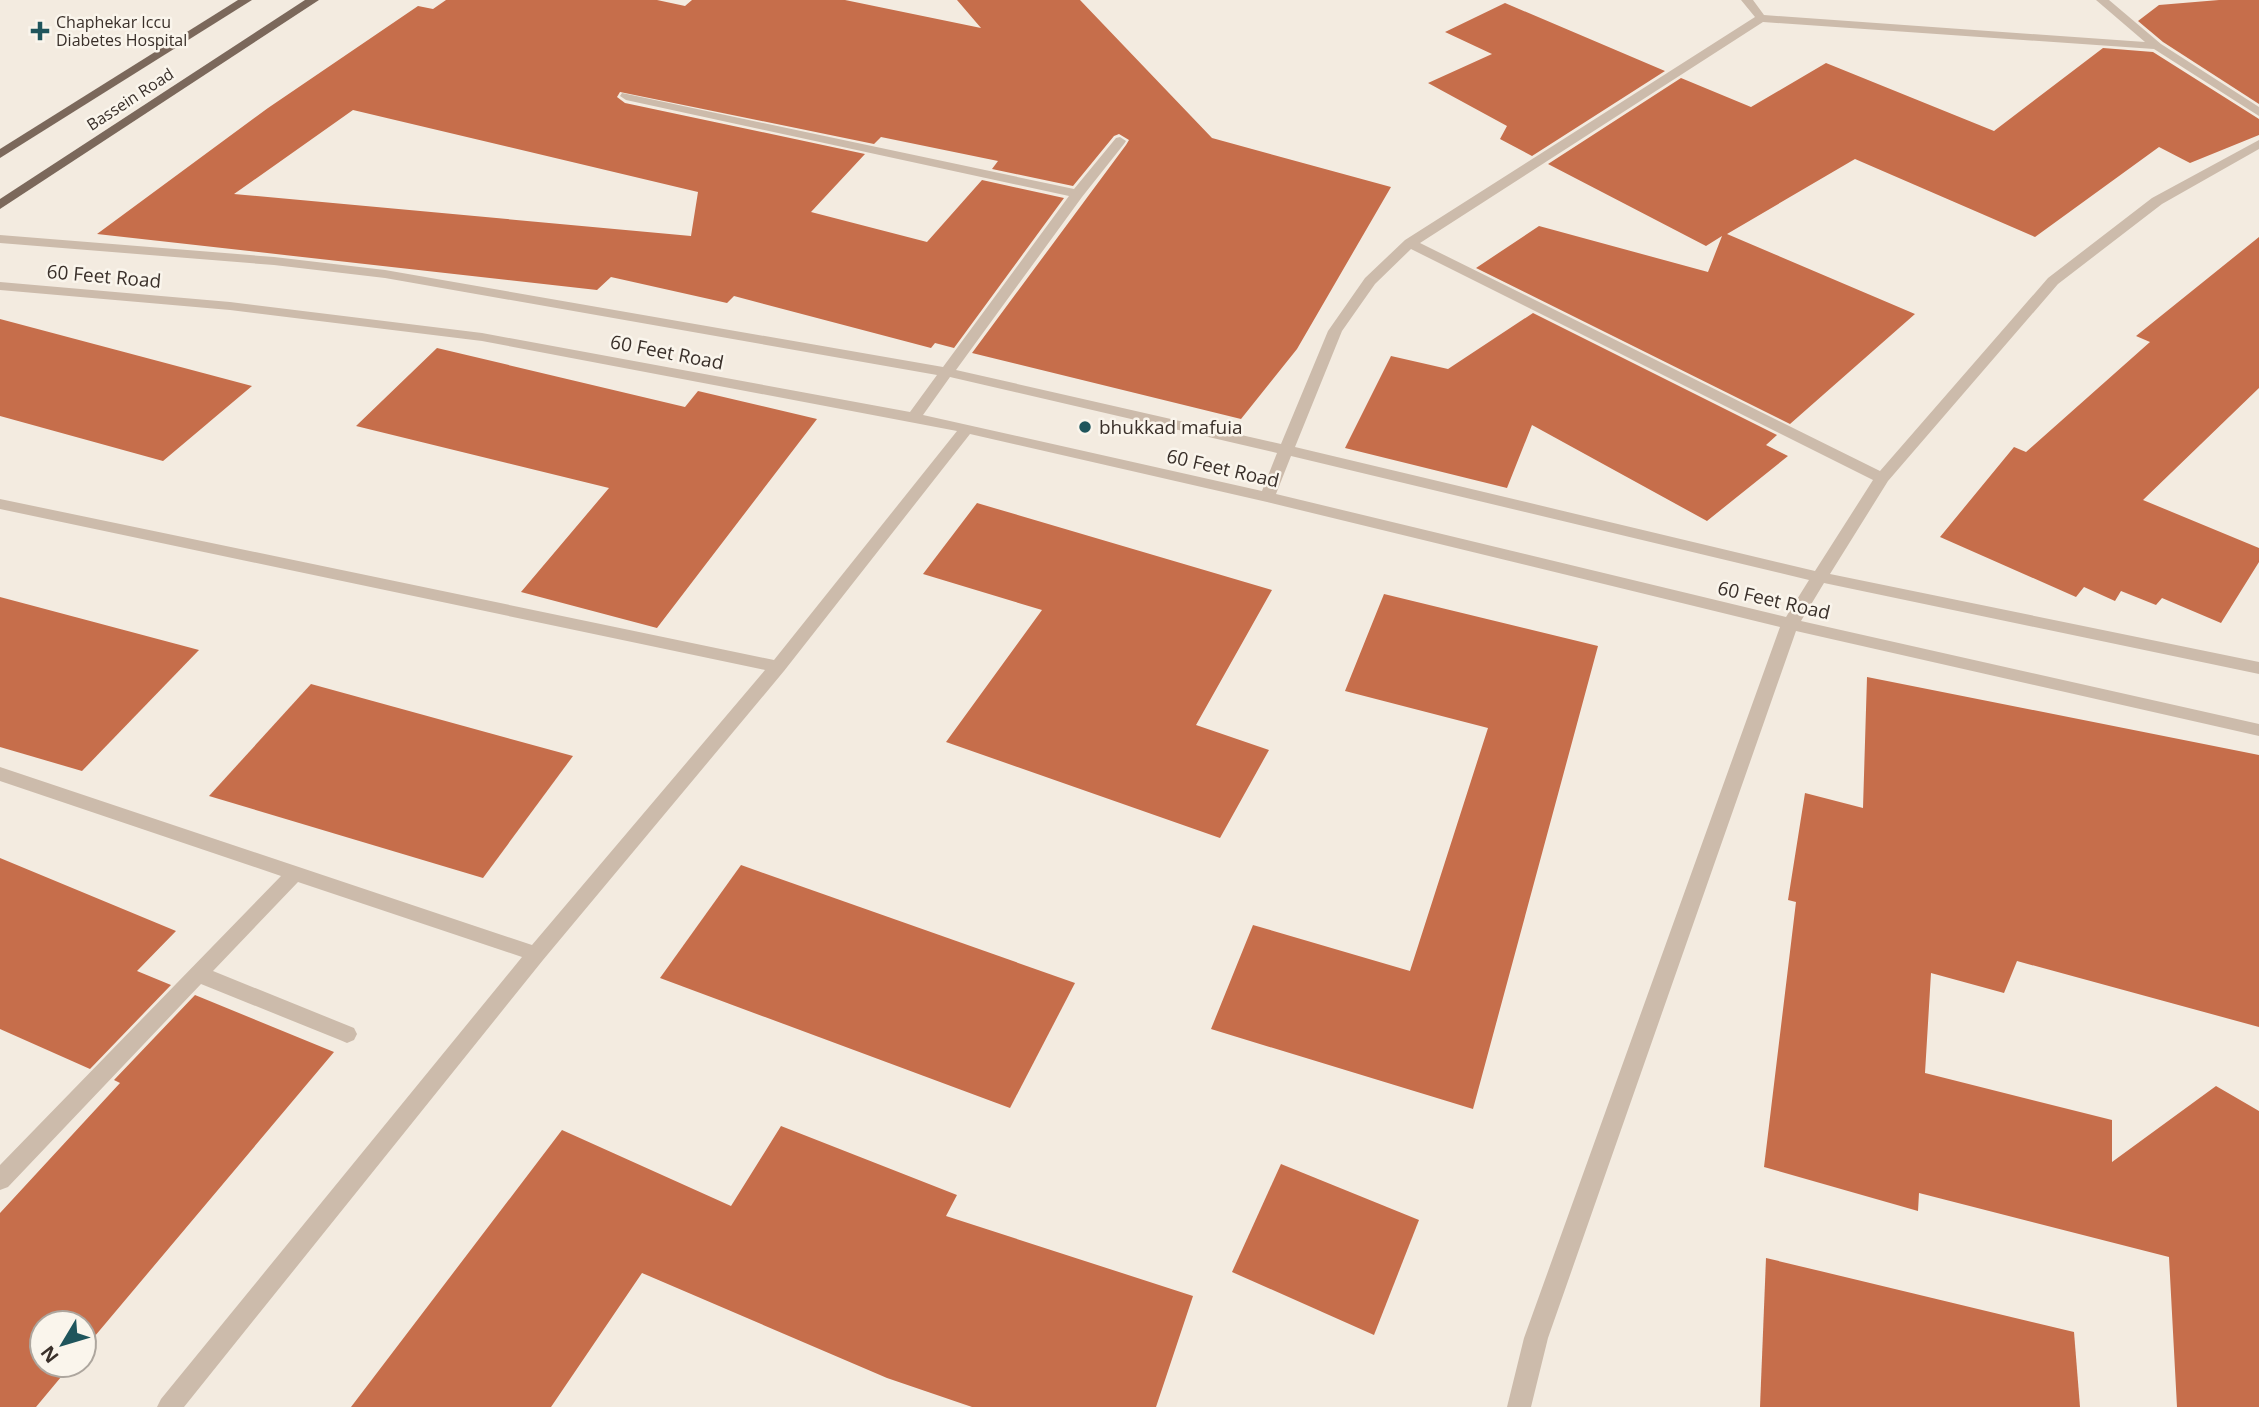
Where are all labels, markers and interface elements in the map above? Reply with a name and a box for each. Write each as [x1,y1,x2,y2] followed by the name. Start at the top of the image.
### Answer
[56,11,187,51] place label: Chaphekar Iccu Diabetes Hospital
[30,21,50,41] marker: Chaphekar Iccu Diabetes Hospital
[82,63,178,135] street label: Bassein Road
[46,258,162,294] street label: 60 Feet Road
[608,328,726,376] street label: 60 Feet Road
[1099,414,1243,440] place label: bhukkad mafuia
[1077,419,1093,435] marker: bhukkad mafuia
[1164,442,1282,494] street label: 60 Feet Road
[1715,574,1833,626] street label: 60 Feet Road
[28,1309,98,1379] north arrow
[35,1340,65,1369] text: N

